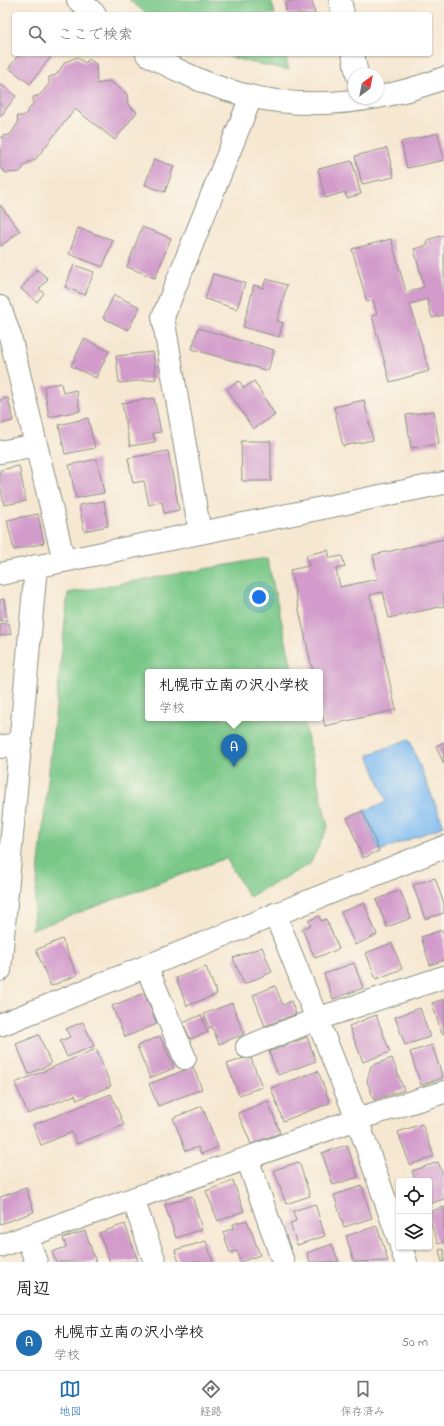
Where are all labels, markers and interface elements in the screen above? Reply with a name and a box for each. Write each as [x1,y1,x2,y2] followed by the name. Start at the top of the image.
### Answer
[12,12,432,56] search box
[26,23,48,45] icon: search
[58,24,133,46] text: ここで検索
[348,68,384,104] north arrow
[249,587,269,607] your location
[145,669,323,721] popup
[159,675,309,697] text: 札幌市立南の沢小学校
[159,699,185,718] text: 学校
[221,734,247,767] pin: A
[396,1178,432,1250] map controls
[396,1178,432,1214] button: locate
[396,1214,432,1250] button: layers
[16,1277,50,1302] text: 周辺
[54,1322,204,1344] text: 札幌市立南の沢小学校
[25,1333,33,1352] text: A
[402,1333,428,1352] text: 50 m
[54,1346,80,1365] text: 学校
[59,1378,81,1420] tab: 地図
[200,1378,222,1420] tab: 経路
[341,1378,385,1420] tab: 保存済み

